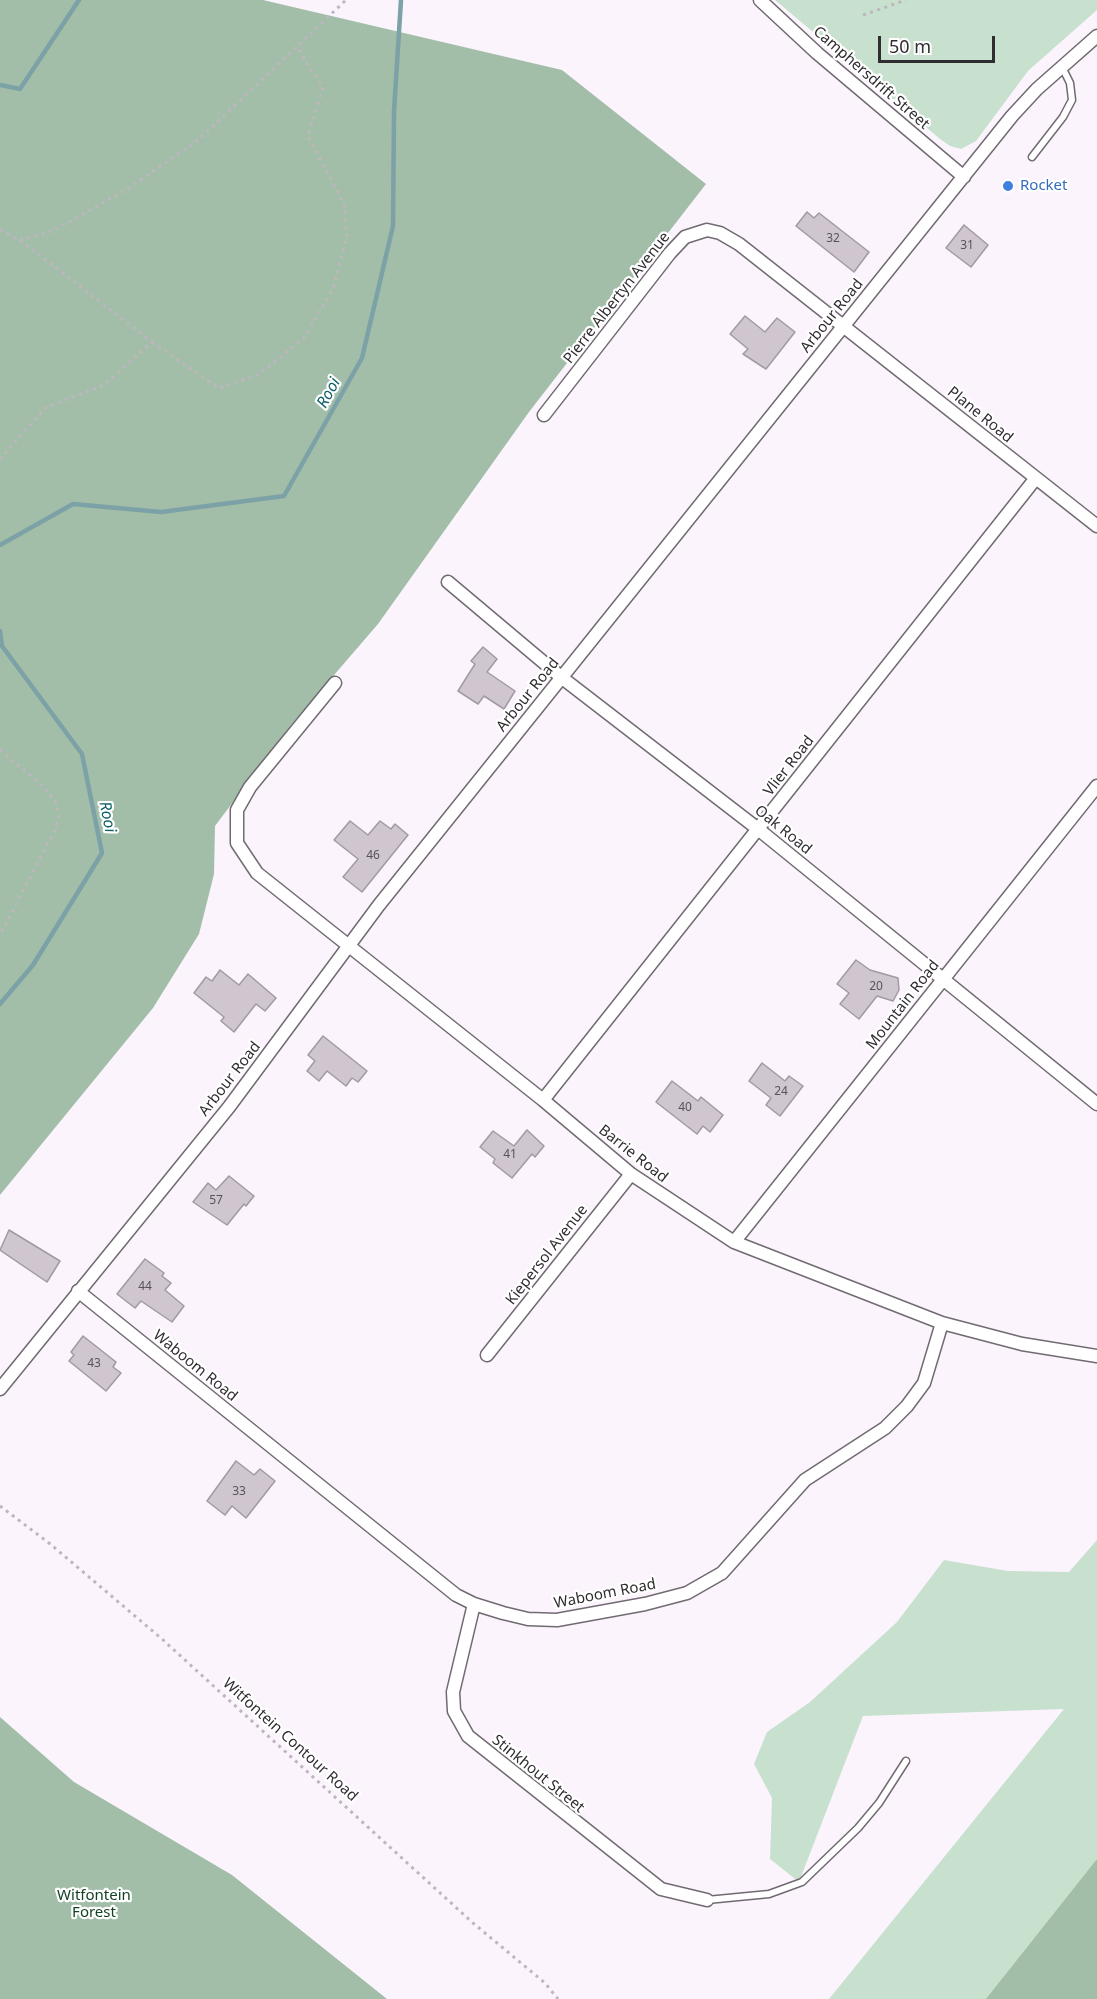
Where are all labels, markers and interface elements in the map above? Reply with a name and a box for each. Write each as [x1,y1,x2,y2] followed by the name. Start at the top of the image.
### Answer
[809,23,933,133] street label: Camphersdrift Street
[881,24,998,62] scale bar
[889,34,931,58] text: 50 m
[1020,177,1067,195] place label: Rocket
[1001,179,1015,193] marker: Rocket
[560,229,674,367] street label: Pierre Albertyn Avenue
[826,232,840,246] house number: 32
[960,239,974,253] house number: 31
[797,276,867,356] street label: Arbour Road
[313,375,345,411] water label: Rooi
[944,383,1016,447] street label: Plane Road
[493,655,563,735] street label: Arbour Road
[760,732,818,800] street label: Vlier Road
[95,800,119,834] water label: Rooi
[751,802,815,858] street label: Oak Road
[366,849,380,863] house number: 46
[863,957,943,1053] street label: Mountain Road
[869,980,883,994] house number: 20
[195,1038,265,1120] street label: Arbour Road
[774,1085,788,1099] house number: 24
[678,1101,692,1115] house number: 40
[595,1121,671,1187] street label: Barrie Road
[503,1148,517,1162] house number: 41
[209,1194,223,1208] house number: 57
[502,1201,592,1309] street label: Kiepersol Avenue
[138,1280,152,1294] house number: 44
[149,1326,241,1406] street label: Waboom Road
[87,1357,101,1371] house number: 43
[232,1485,246,1499] house number: 33
[553,1575,657,1613] street label: Waboom Road
[219,1675,361,1805] street label: Witfontein Contour Road
[488,1731,588,1817] street label: Stinkhout Street
[57,1887,131,1922] park label: Witfontein Forest

